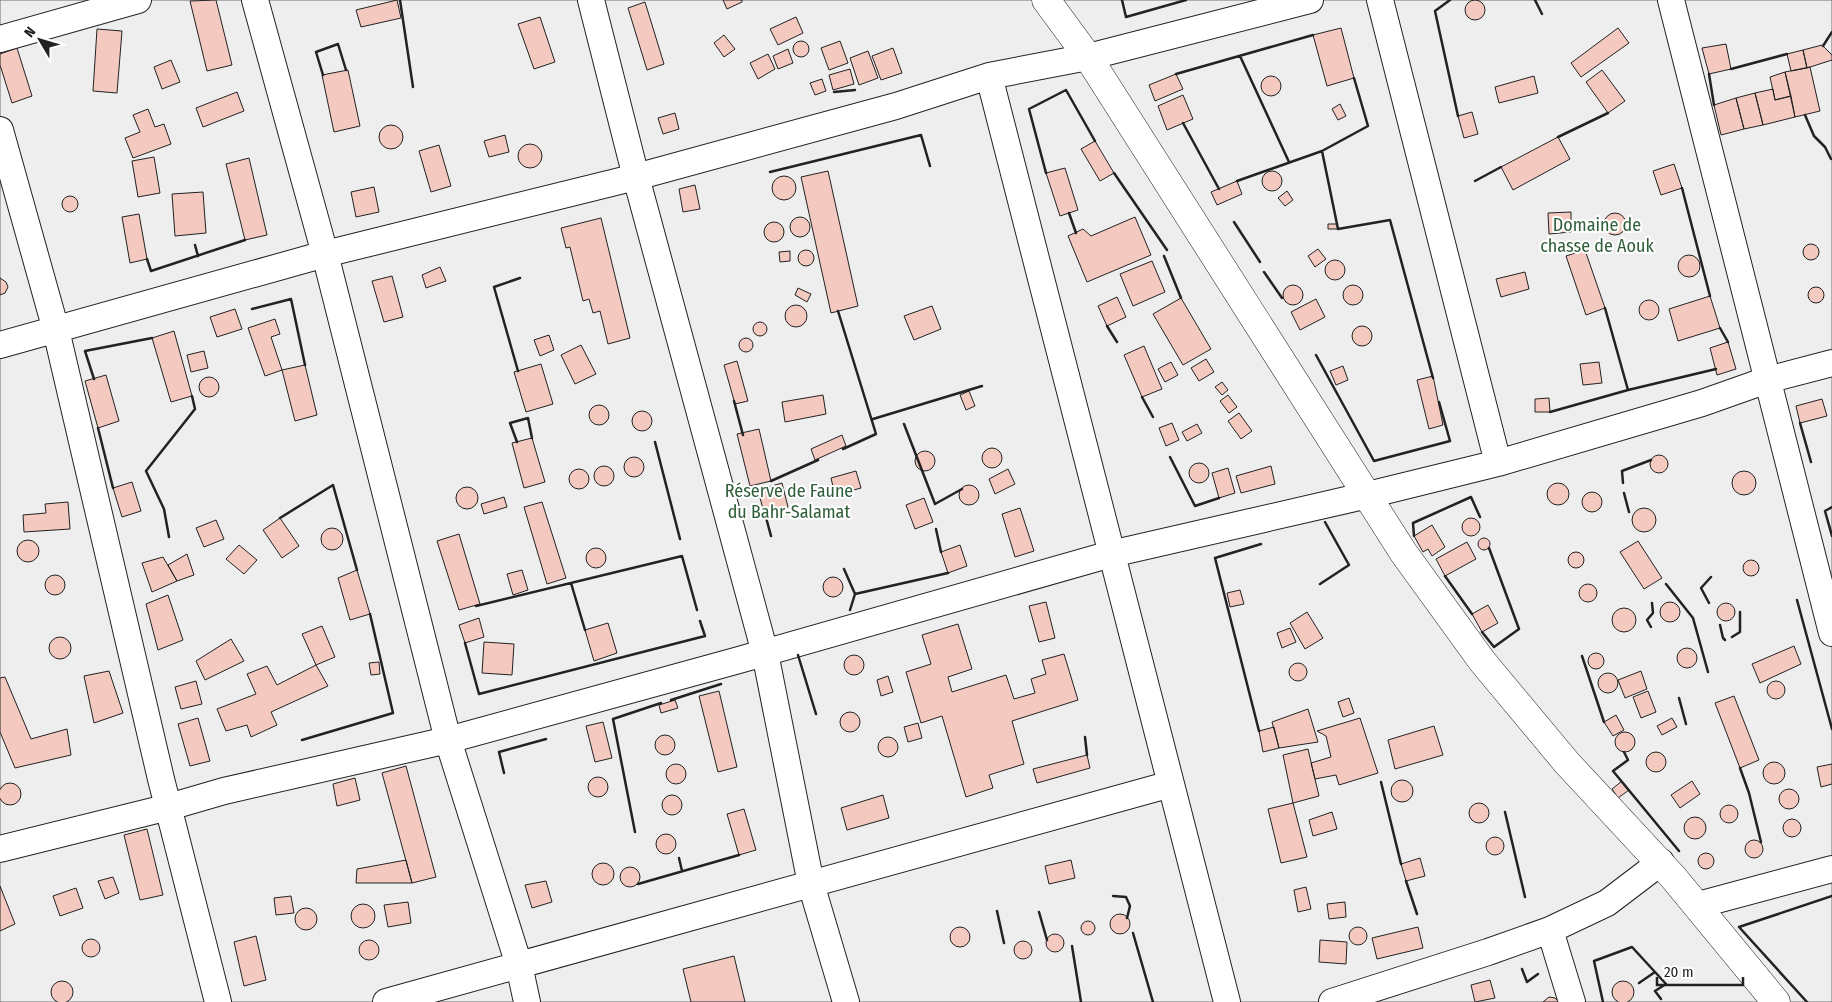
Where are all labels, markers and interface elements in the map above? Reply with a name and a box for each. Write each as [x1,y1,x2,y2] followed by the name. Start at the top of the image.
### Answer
[15,15,65,65] north arrow
[21,24,39,41] text: N
[1540,214,1654,257] park label: Domaine de chasse de Aouk
[725,480,853,523] park label: Réserve de Faune du Bahr-Salamat
[1657,954,1743,986] scale bar
[1664,963,1694,981] text: 20 m

